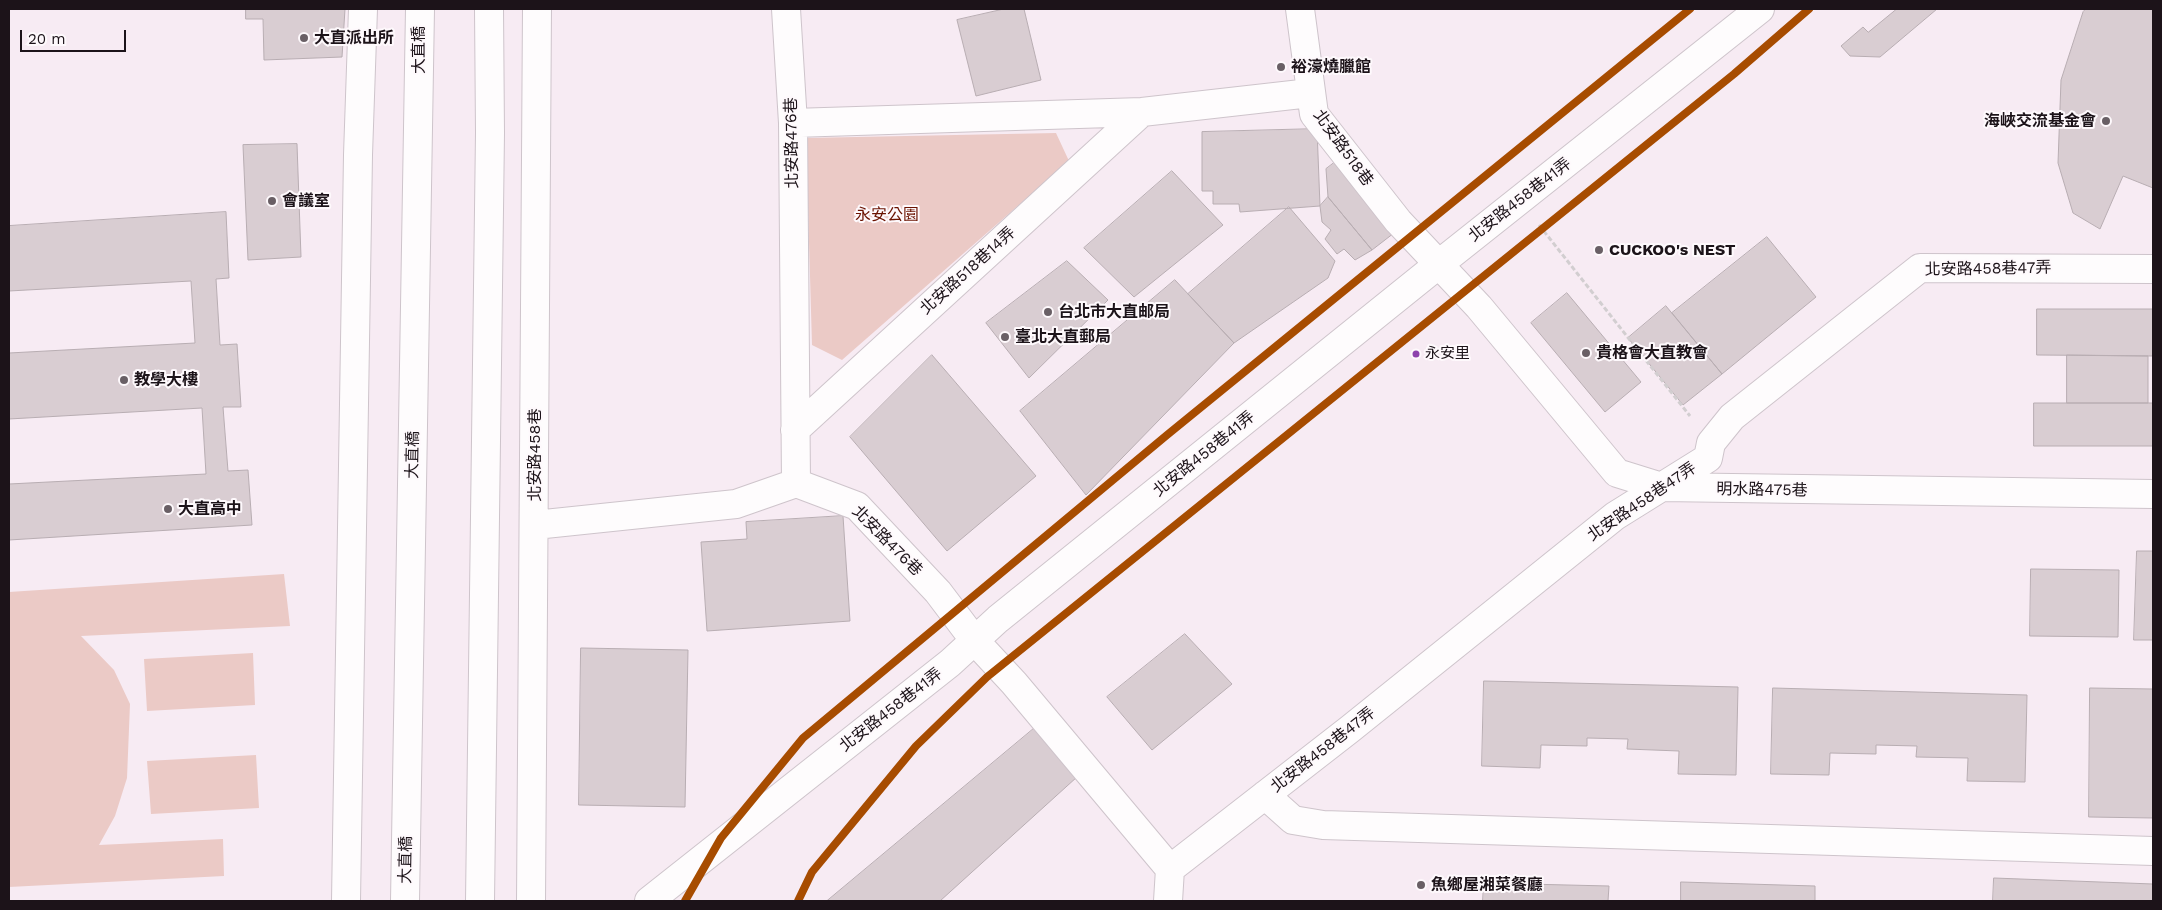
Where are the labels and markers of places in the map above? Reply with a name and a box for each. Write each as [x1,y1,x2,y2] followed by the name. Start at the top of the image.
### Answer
[314,28,394,48] place label: 大直派出所
[298,32,310,44] marker: 大直派出所
[1291,57,1371,77] place label: 裕濠燒臘館
[1275,61,1287,73] marker: 裕濠燒臘館
[1984,111,2096,131] place label: 海峽交流基金會
[2100,115,2112,127] marker: 海峽交流基金會
[282,191,330,211] place label: 會議室
[266,195,278,207] marker: 會議室
[1609,240,1735,260] place label: CUCKOO's NEST
[1593,244,1605,256] marker: CUCKOO's NEST
[1058,302,1170,322] place label: 台北市大直邮局
[1042,306,1054,318] marker: 台北市大直邮局
[1015,327,1111,347] place label: 臺北大直郵局
[999,331,1011,343] marker: 臺北大直郵局
[1596,343,1708,363] place label: 貴格會大直教會
[1425,345,1470,363] place label: 永安里
[1580,347,1592,359] marker: 貴格會大直教會
[1411,349,1421,359] marker: 永安里
[134,370,198,390] place label: 教學大樓
[118,374,130,386] marker: 教學大樓
[178,499,242,519] place label: 大直高中
[162,503,174,515] marker: 大直高中
[1431,875,1543,895] place label: 魚鄉屋湘菜餐廳
[1415,879,1427,891] marker: 魚鄉屋湘菜餐廳

